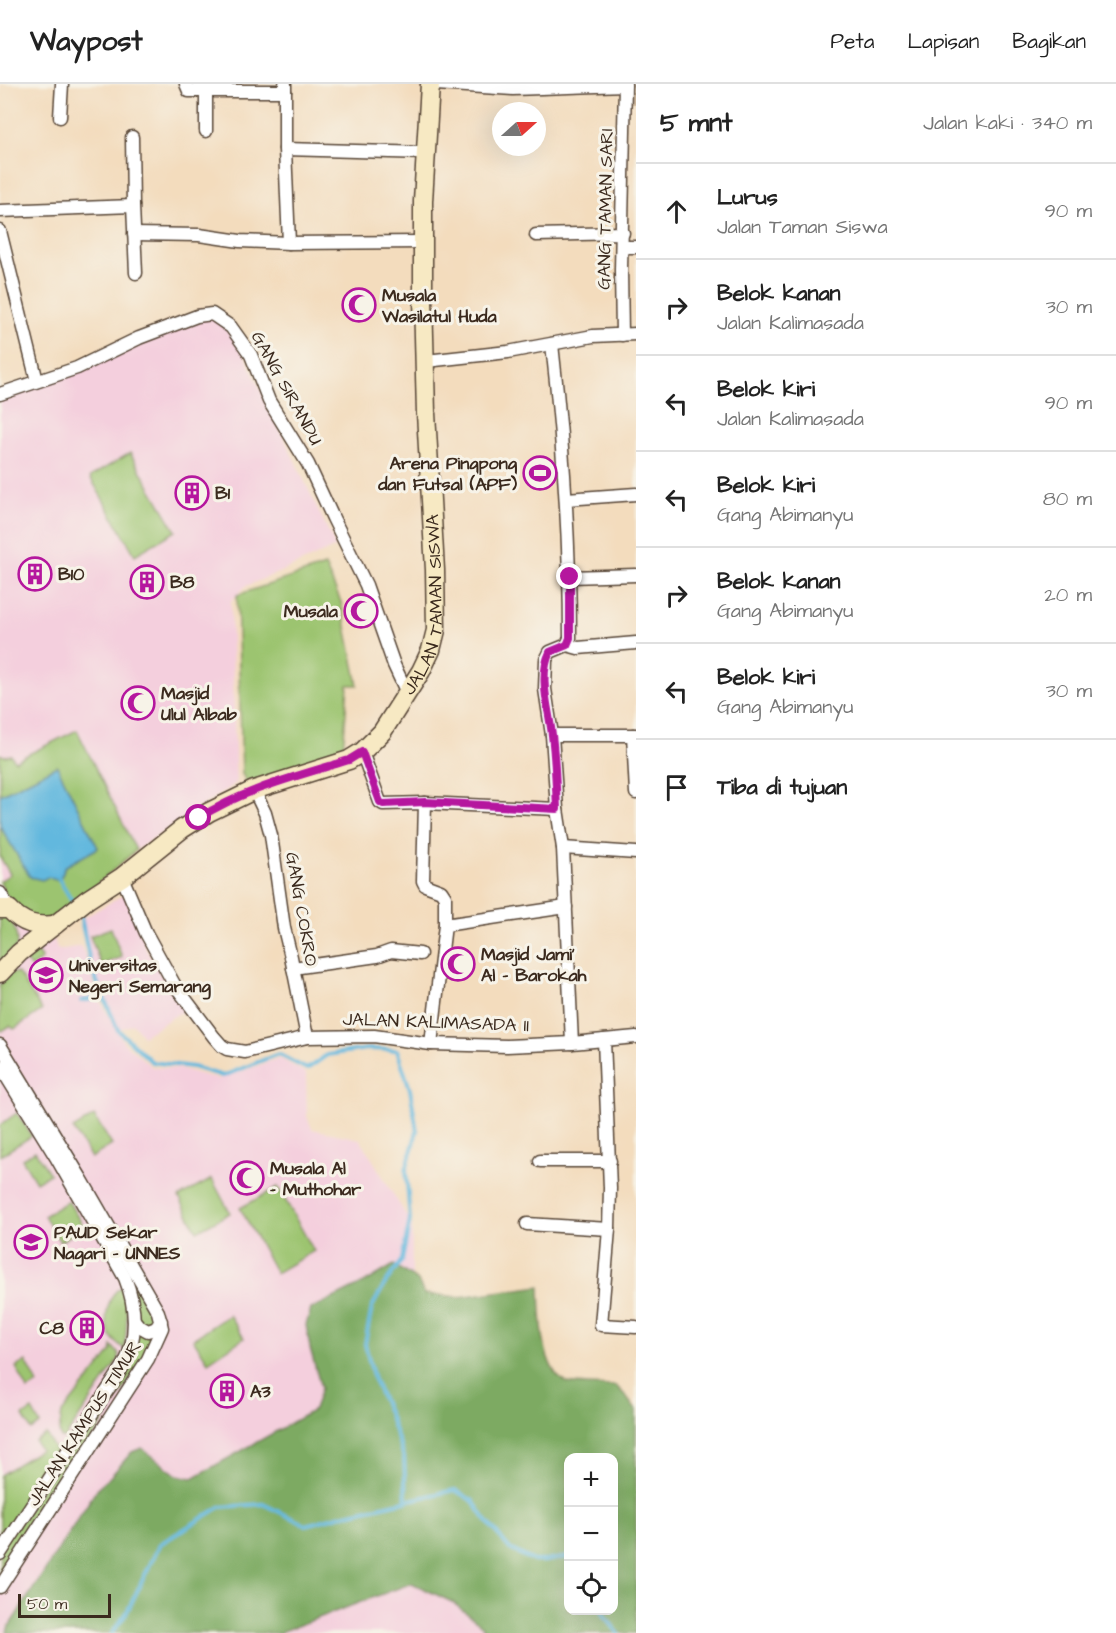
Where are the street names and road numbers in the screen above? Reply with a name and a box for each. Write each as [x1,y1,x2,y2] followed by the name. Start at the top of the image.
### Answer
[592,128,619,290] street label: GANG TAMAN SARI
[245,327,328,450] street label: GANG SIRANDU
[397,513,450,700] street label: JALAN TAMAN SISWA
[279,850,324,968] street label: GANG COKRO
[342,1007,530,1038] street label: JALAN KALIMASADA II
[21,1336,147,1511] street label: JALAN KAMPUS TIMUR

